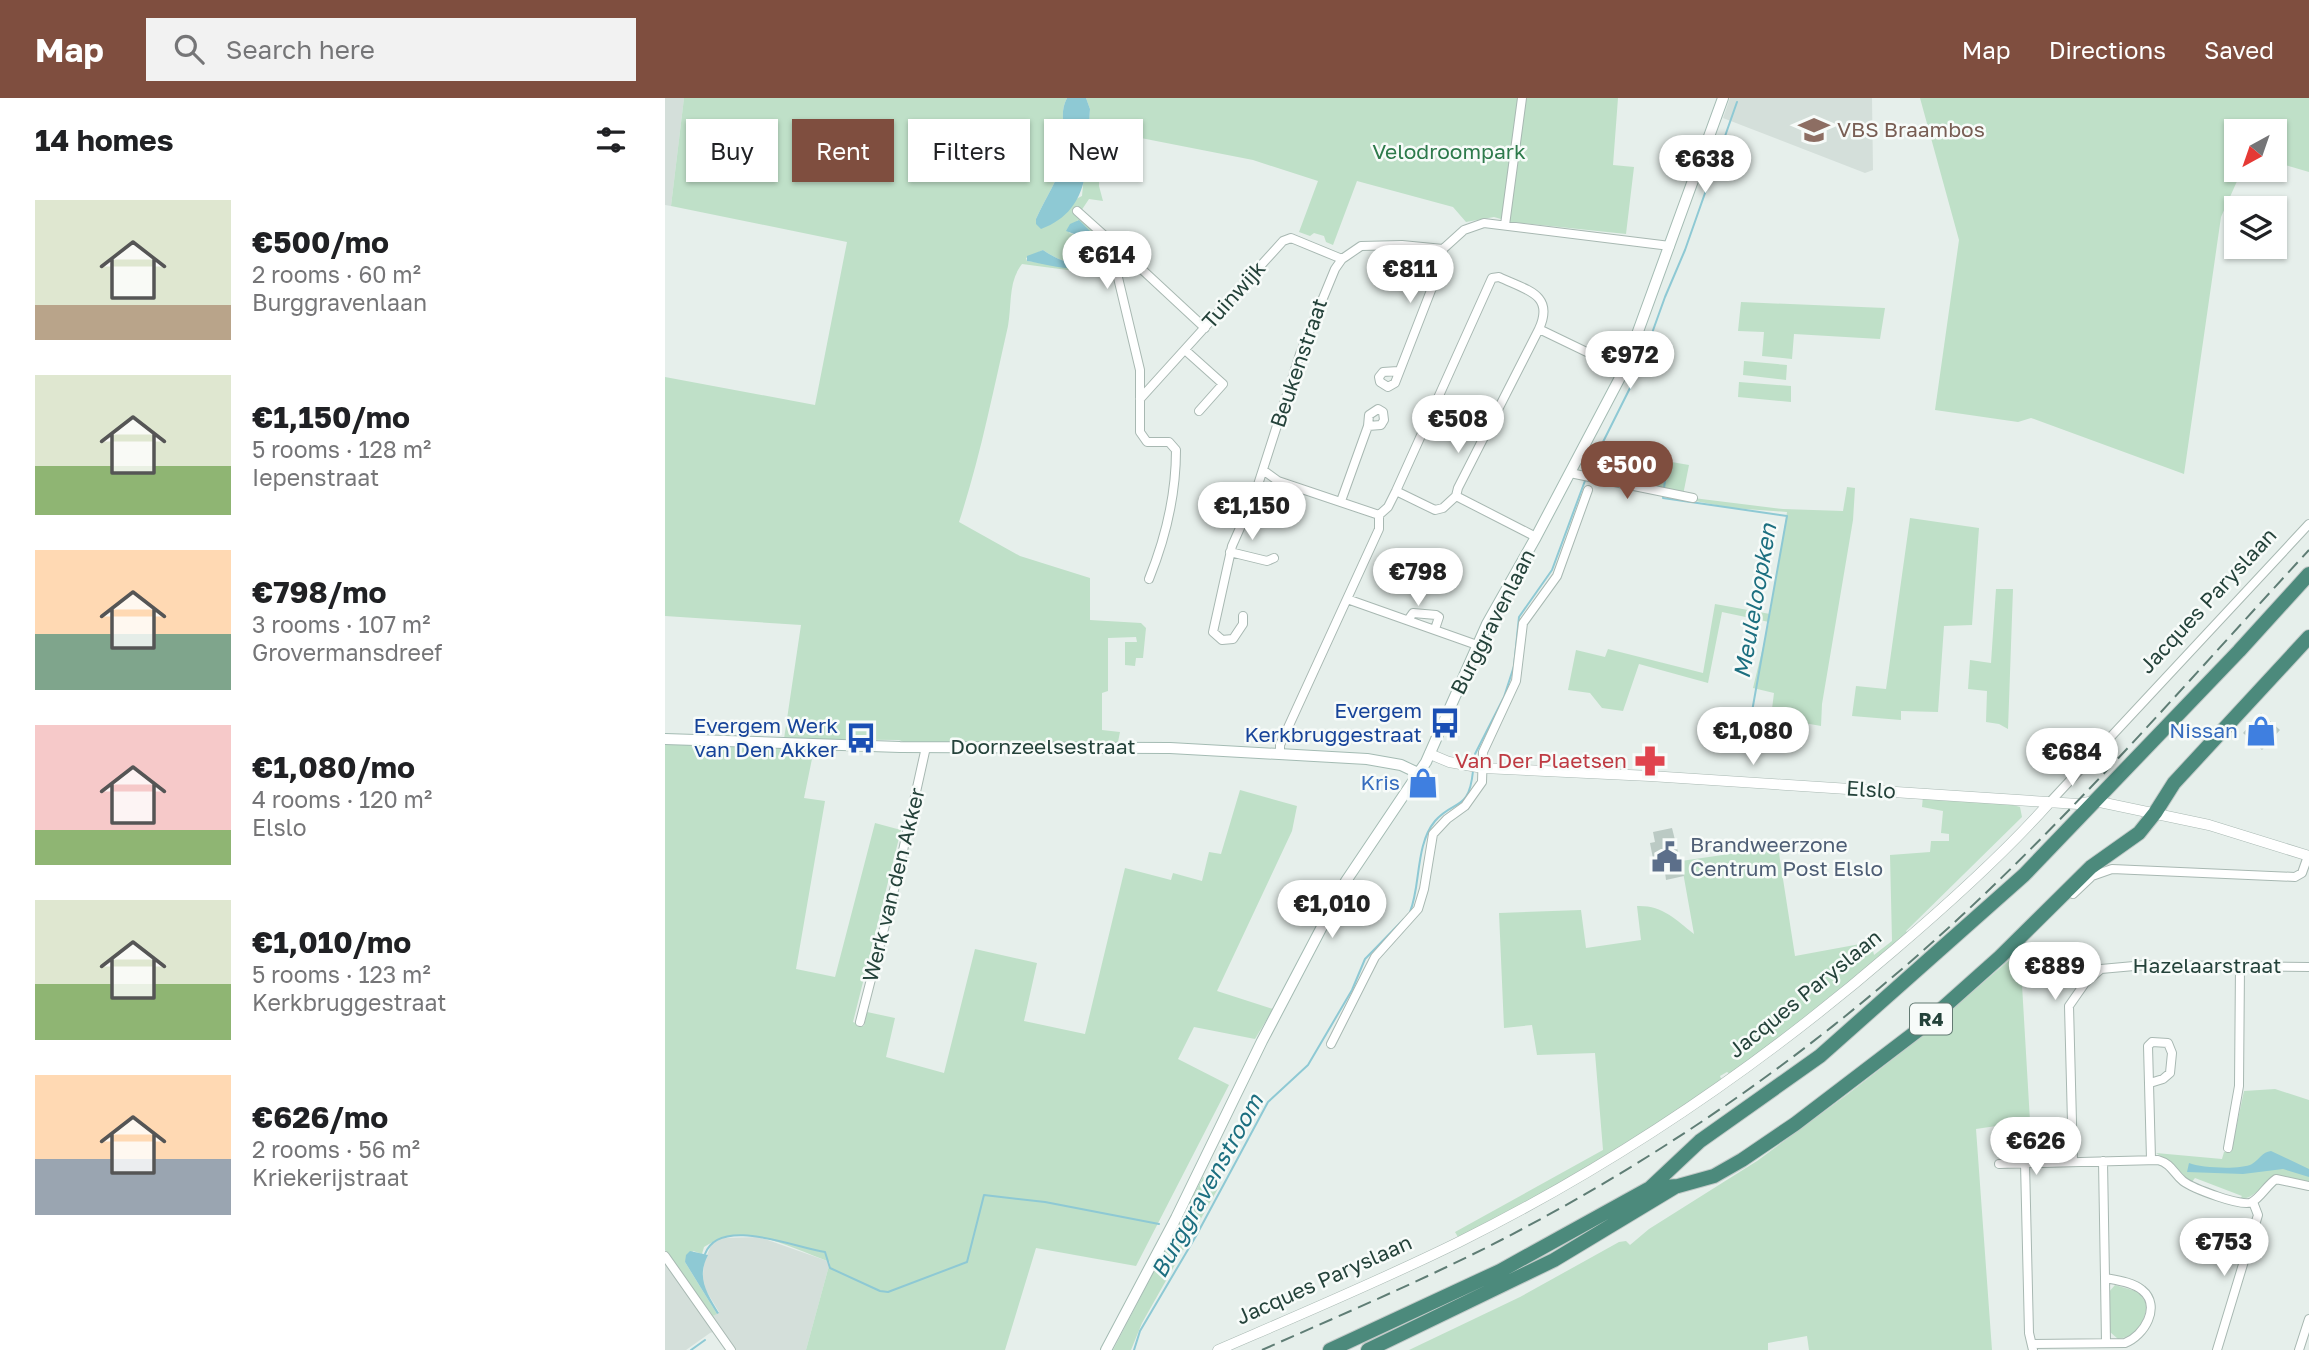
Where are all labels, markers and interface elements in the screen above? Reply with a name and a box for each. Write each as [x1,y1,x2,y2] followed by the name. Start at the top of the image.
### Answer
[146,18,636,81] search box
[35,30,104,69] text: Map
[170,30,208,68] icon: search
[226,34,375,65] text: Search here
[1962,35,2011,64] text: Map
[2049,35,2166,64] text: Directions
[2204,35,2274,64] text: Saved
[1797,113,1831,147] school or university icon: VBS Braambos
[1837,116,1985,142] place label: VBS Braambos
[686,119,778,182] chip: Buy
[792,119,894,182] chip: Rent
[908,119,1030,182] chip: Filters
[1044,119,1143,182] chip: New
[2224,119,2287,182] north arrow
[2224,119,2287,259] map controls
[592,121,630,159] icon: filters
[35,122,174,158] text: 14 homes
[1664,136,1746,195] pin: €638
[1372,138,1526,164] park label: Velodroompark
[1675,144,1735,172] text: €638
[2224,196,2287,259] button: layers
[252,224,389,260] text: €500/mo
[91,228,175,312] icon: home
[1066,232,1148,291] pin: €614
[1078,240,1136,268] text: €614
[1369,246,1451,305] pin: €811
[1383,254,1437,282] text: €811
[1196,255,1271,334] street label: Tuinwijk
[252,260,421,288] text: 2 rooms · 60 m²
[252,288,427,316] text: Burggravenlaan
[1264,295,1332,431] street label: Beukenstraat
[1589,331,1671,391] pin: €972
[1601,340,1659,368] text: €972
[1417,396,1499,455] pin: €508
[252,399,410,435] text: €1,150/mo
[91,403,175,487] icon: home
[1428,404,1488,432] text: €508
[252,435,431,463] text: 5 rooms · 128 m²
[1586,442,1668,501] pin: €500
[1597,450,1657,478] text: €500
[252,463,379,491] text: Iepenstraat
[1195,482,1309,542] pin: €1,150
[1214,491,1290,519] text: €1,150
[1727,521,1782,680] water label: Meuleloopken
[2133,522,2281,679] street label: Jacques Paryslaan
[1444,544,1540,699] street label: Burggravenlaan
[1377,548,1459,608] pin: €798
[1389,557,1447,585] text: €798
[252,574,386,610] text: €798/mo
[91,578,175,662] icon: home
[252,610,430,638] text: 3 rooms · 107 m²
[252,638,442,666] text: Grovermansdreef
[1244,697,1422,747] place label: Evergem Kerkbruggestraat
[1428,706,1462,740] bus stop icon: Evergem Kerkbruggestraat
[1696,708,1810,767] pin: €1,080
[693,712,838,762] place label: Evergem Werk van Den Akker
[2244,714,2278,748] shop icon: Nissan
[1713,716,1793,744] text: €1,080
[2169,717,2238,743] place label: Nissan
[844,721,878,755] bus stop icon: Evergem Werk van Den Akker
[2031,728,2113,788] pin: €684
[950,733,1136,759] street label: Doornzeelsestraat
[2042,737,2102,765] text: €684
[1633,744,1667,778] pharmacy icon: Van Der Plaetsen
[1455,747,1627,773] place label: Van Der Plaetsen
[252,749,415,785] text: €1,080/mo
[91,753,175,837] icon: home
[1406,766,1440,800] shop icon: Kris
[1361,769,1400,795] place label: Kris
[1845,774,1897,804] street label: Elslo
[252,785,432,813] text: 4 rooms · 120 m²
[856,785,930,984] street label: Werk van den Akker
[252,813,307,841] text: Elslo
[1690,831,1883,881] place label: Brandweerzone Centrum Post Elslo
[1650,840,1684,874] public building icon: Brandweerzone Centrum Post Elslo
[1275,880,1389,940] pin: €1,010
[1293,889,1371,917] text: €1,010
[1723,923,1886,1063] street label: Jacques Paryslaan
[252,924,411,960] text: €1,010/mo
[91,928,175,1012] icon: home
[2014,942,2096,1002] pin: €889
[2025,951,2085,979] text: €889
[2133,952,2281,978] street label: Hazelaarstraat
[252,960,431,988] text: 5 rooms · 123 m²
[252,988,446,1016] text: Kerkbruggestraat
[1910,1004,1952,1035] road number: R4
[1144,1087,1269,1282] water label: Burggravenstroom
[252,1099,388,1135] text: €626/mo
[91,1103,175,1187] icon: home
[1995,1118,2077,1177] pin: €626
[2006,1126,2066,1154] text: €626
[252,1135,420,1163] text: 2 rooms · 56 m²
[252,1163,409,1191] text: Kriekerijstraat
[2183,1218,2265,1278] pin: €753
[2196,1227,2252,1255] text: €753
[1232,1229,1416,1330] street label: Jacques Paryslaan

